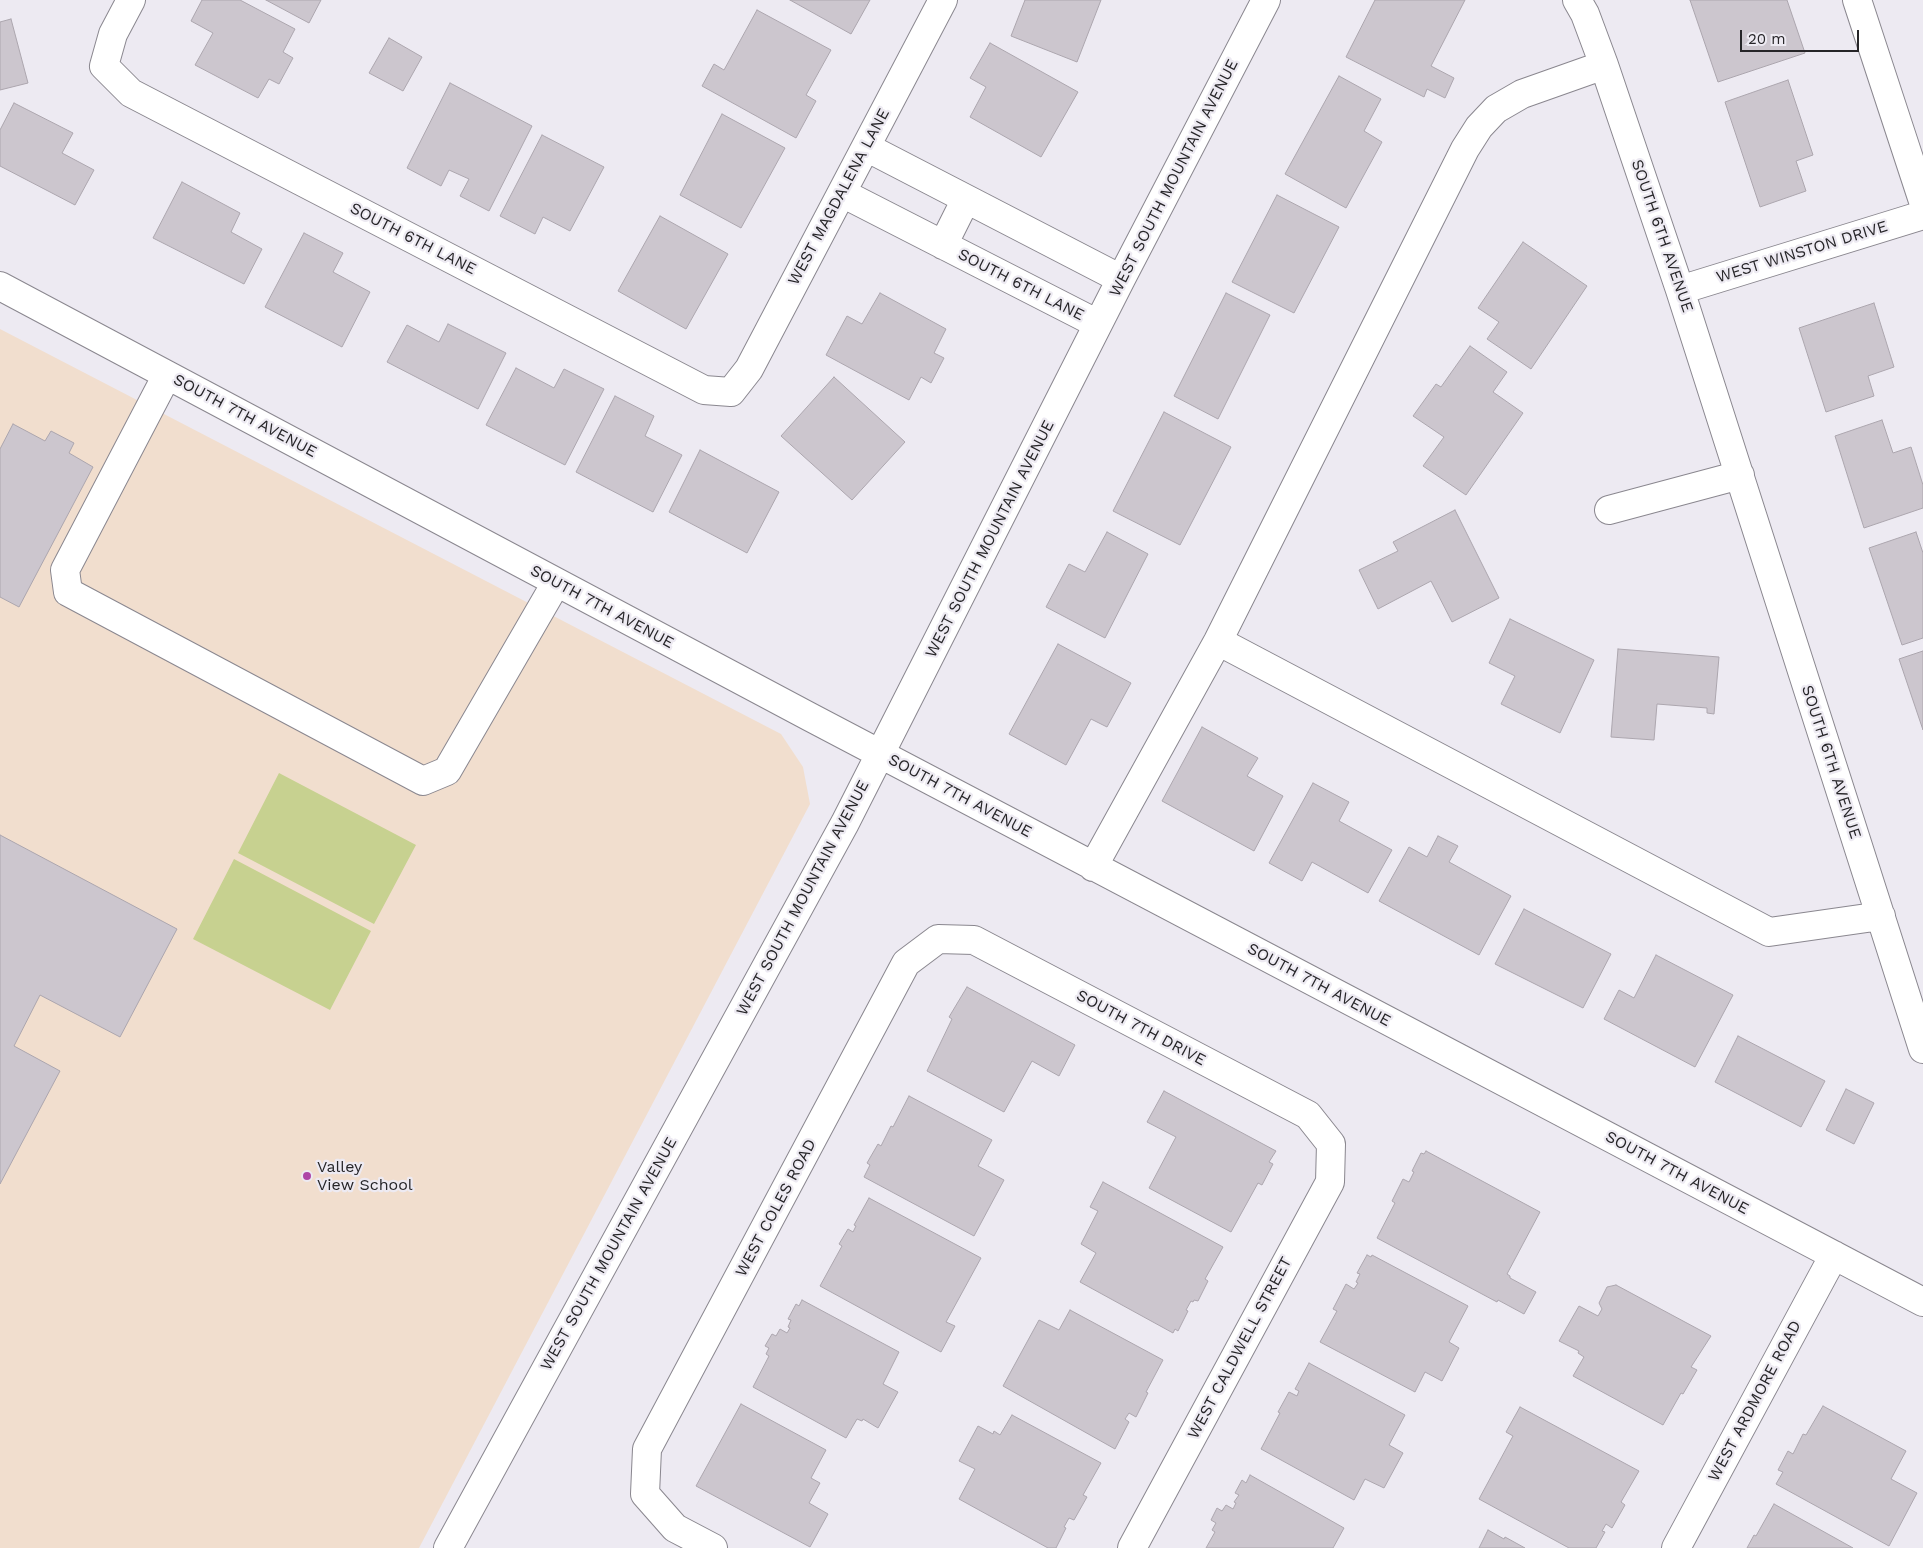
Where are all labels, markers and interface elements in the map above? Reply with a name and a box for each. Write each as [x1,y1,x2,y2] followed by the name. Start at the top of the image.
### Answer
[1743,20,1862,52] scale bar
[1748,30,1786,48] text: 20 m
[1106,56,1242,300] street label: WEST SOUTH MOUNTAIN AVENUE
[784,105,894,289] street label: WEST MAGDALENA LANE
[1627,157,1697,315] street label: SOUTH 6TH AVENUE
[347,199,479,279] street label: SOUTH 6TH LANE
[1714,217,1890,287] street label: WEST WINSTON DRIVE
[955,245,1087,325] street label: SOUTH 6TH LANE
[170,370,320,462] street label: SOUTH 7TH AVENUE
[922,417,1058,661] street label: WEST SOUTH MOUNTAIN AVENUE
[527,561,677,653] street label: SOUTH 7TH AVENUE
[1797,683,1865,841] street label: SOUTH 6TH AVENUE
[885,750,1035,842] street label: SOUTH 7TH AVENUE
[733,777,873,1019] street label: WEST SOUTH MOUNTAIN AVENUE
[1244,939,1394,1031] street label: SOUTH 7TH AVENUE
[1073,986,1209,1070] street label: SOUTH 7TH DRIVE
[1602,1127,1752,1219] street label: SOUTH 7TH AVENUE
[537,1134,681,1374] street label: WEST SOUTH MOUNTAIN AVENUE
[732,1136,820,1280] street label: WEST COLES ROAD
[317,1157,413,1195] place label: Valley View School
[301,1170,313,1182] marker: Valley View School
[1184,1254,1296,1442] street label: WEST CALDWELL STREET
[1704,1317,1806,1485] street label: WEST ARDMORE ROAD

